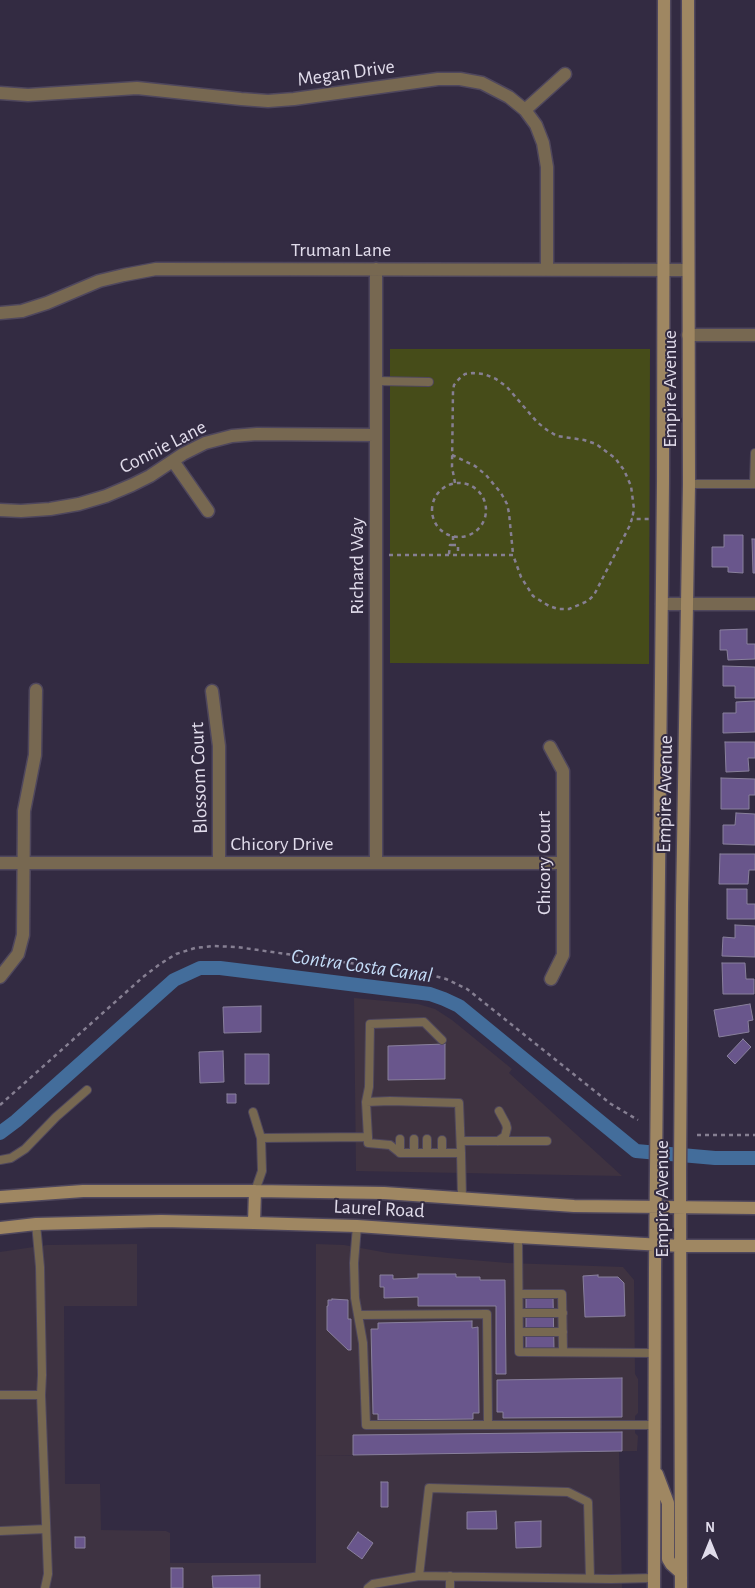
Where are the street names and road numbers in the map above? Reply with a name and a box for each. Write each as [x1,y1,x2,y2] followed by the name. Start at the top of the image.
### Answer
[296,54,396,92] street label: Megan Drive
[291,238,391,262] street label: Truman Lane
[658,330,682,448] street label: Empire Avenue
[116,415,210,479] street label: Connie Lane
[345,517,369,615] street label: Richard Way
[185,722,213,834] street label: Blossom Court
[652,735,678,853] street label: Empire Avenue
[532,811,556,915] street label: Chicory Court
[230,832,334,856] street label: Chicory Drive
[650,1140,674,1258] street label: Empire Avenue
[333,1195,425,1223] street label: Laurel Road

